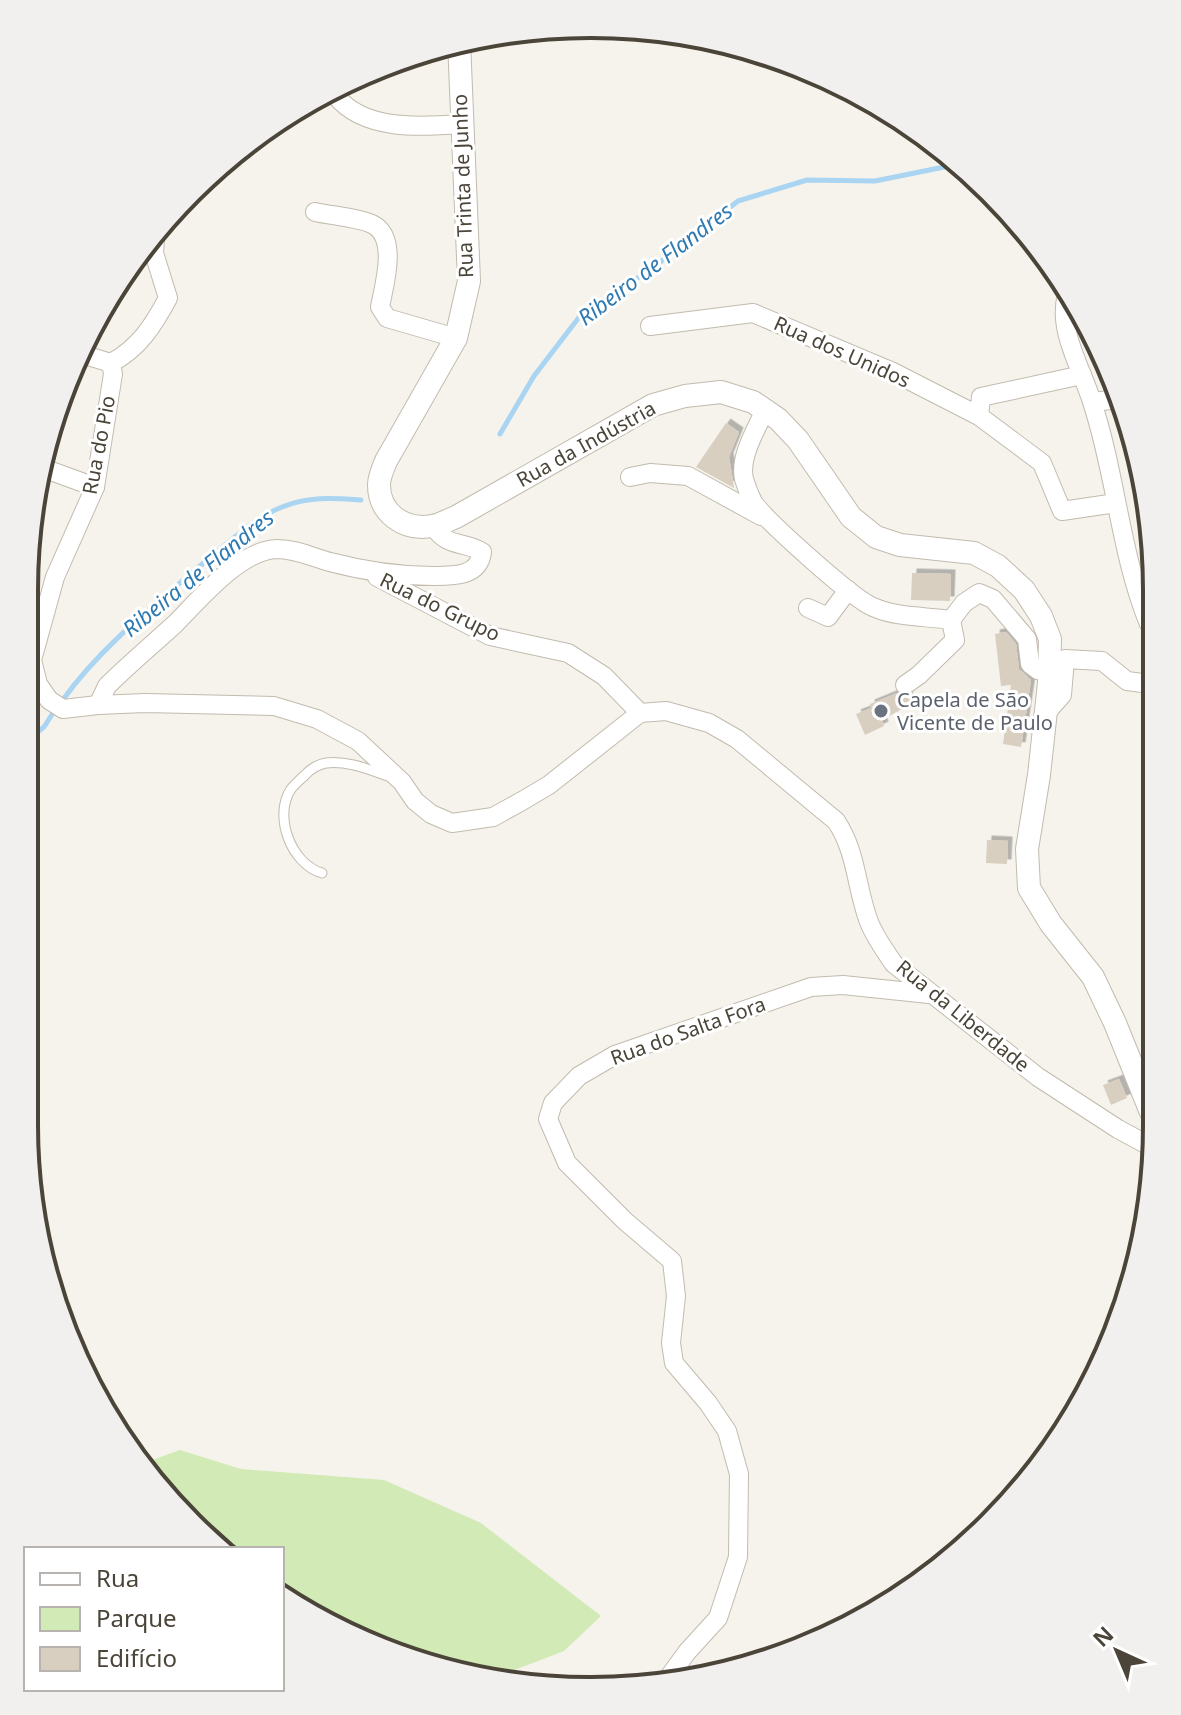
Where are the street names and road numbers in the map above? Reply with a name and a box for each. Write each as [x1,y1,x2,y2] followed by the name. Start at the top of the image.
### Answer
[446,94,479,279] street label: Rua Trinta de Junho
[770,309,915,394] street label: Rua dos Unidos
[76,393,121,497] street label: Rua do Pio
[511,394,660,493] street label: Rua da Indústria
[376,566,505,647] street label: Rua do Grupo
[891,953,1036,1078] street label: Rua da Liberdade
[606,990,769,1071] street label: Rua do Salta Fora

